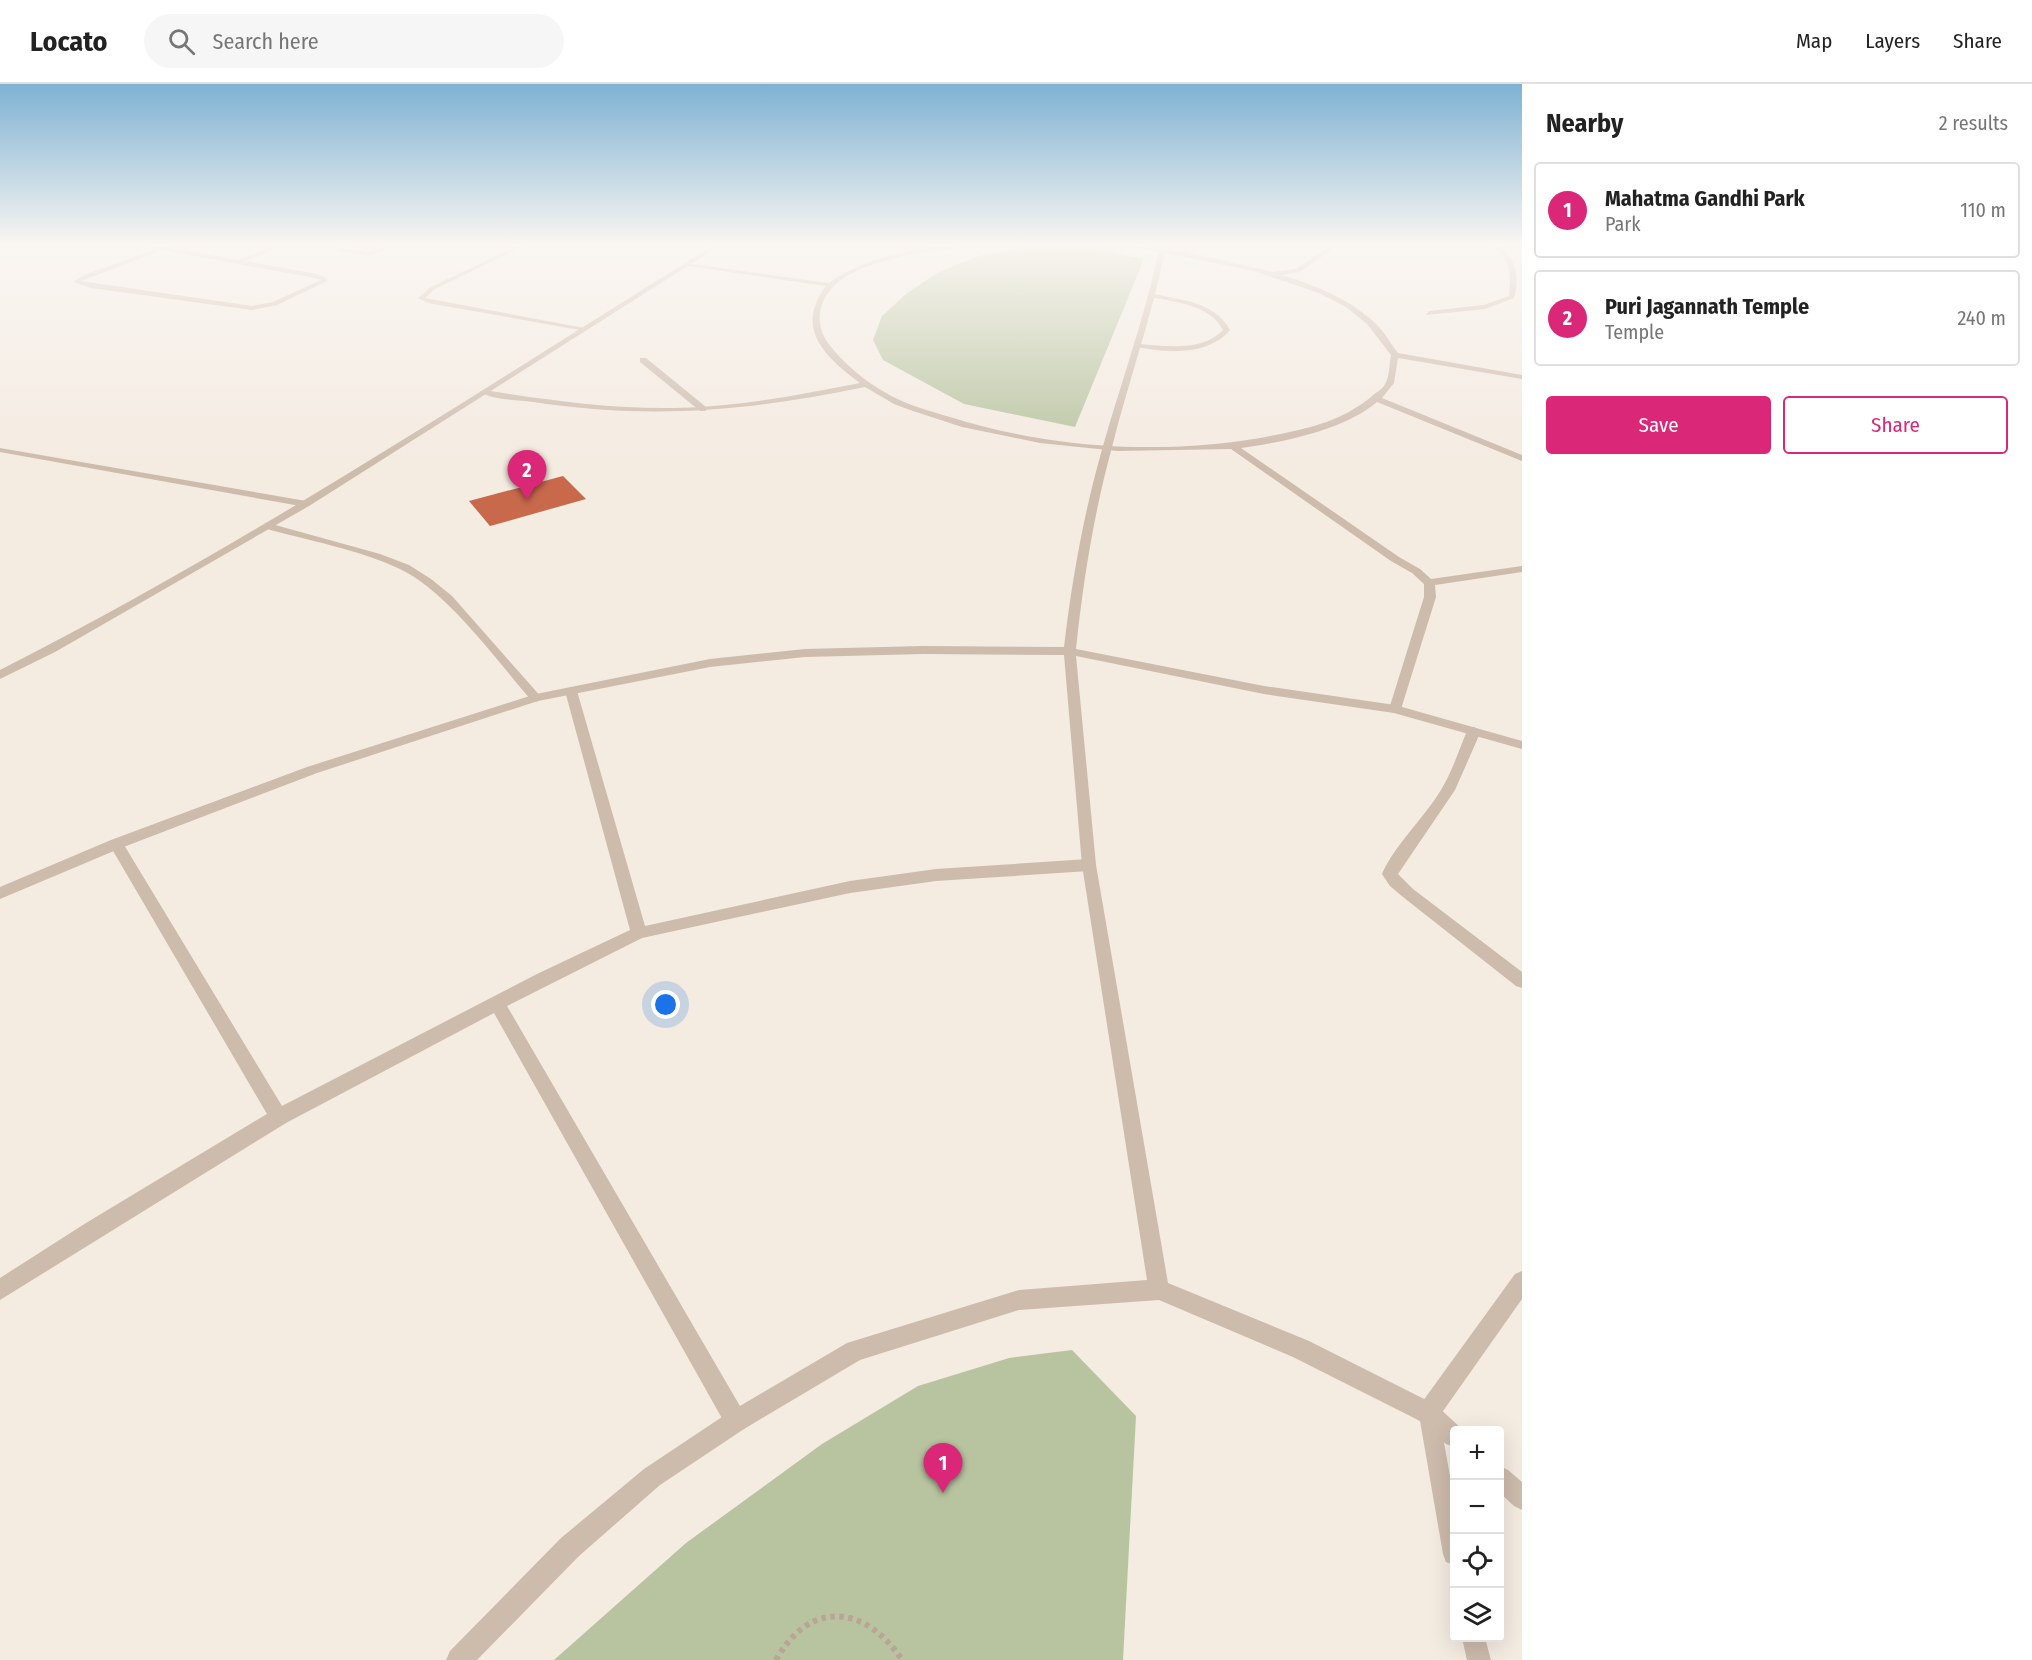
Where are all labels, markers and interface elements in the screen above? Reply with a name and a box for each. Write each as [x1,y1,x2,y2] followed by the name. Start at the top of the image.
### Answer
[144,14,564,68] search box
[30,25,108,58] text: Locato
[165,25,198,58] icon: search
[213,28,319,55] text: Search here
[1796,28,1832,54] text: Map
[1865,28,1920,54] text: Layers
[1953,28,2002,54] text: Share
[1546,108,1623,139] text: Nearby
[1939,111,2008,135] text: 2 results
[1605,185,1805,212] text: Mahatma Gandhi Park
[1563,198,1572,222] text: 1
[1960,198,2006,222] text: 110 m
[1605,212,1641,236] text: Park
[1605,293,1809,320] text: Puri Jagannath Temple
[1563,306,1572,330] text: 2
[1957,306,2006,330] text: 240 m
[1605,320,1664,344] text: Temple
[1546,396,1771,454] button: Save
[1783,396,2008,454] button: Share
[508,450,546,500] pin: 2
[651,990,680,1019] your location
[1450,1426,1504,1642] map controls
[1450,1426,1504,1480] button: +
[924,1444,962,1493] pin: 1
[1450,1480,1504,1534] button: −
[1450,1534,1504,1588] button: locate
[1450,1588,1504,1642] button: layers

